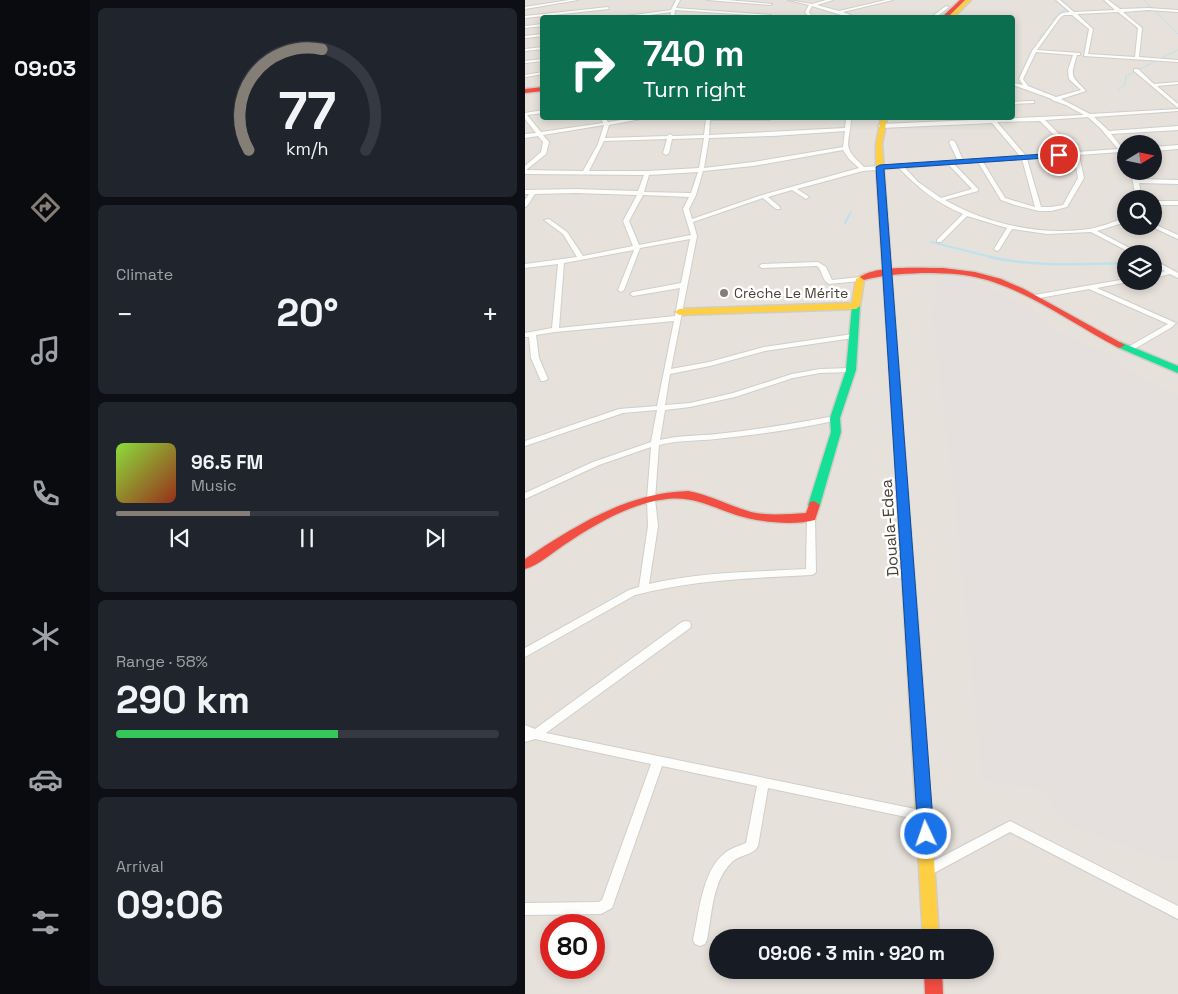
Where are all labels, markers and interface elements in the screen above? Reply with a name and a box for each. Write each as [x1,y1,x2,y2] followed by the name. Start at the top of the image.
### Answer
[643,32,745,76] text: 740 m
[560,35,625,100] icon: right
[14,54,76,82] text: 09:03
[643,75,746,103] text: Turn right
[279,78,336,144] text: 77
[1038,134,1080,176] pin
[1117,135,1163,180] north arrow
[1117,135,1162,290] map controls
[286,137,329,160] text: km/h
[1045,141,1073,169] icon: arrive
[28,190,63,225] icon: directions
[1117,190,1162,235] button: search
[1117,245,1162,290] button: layers
[116,264,173,285] text: Climate
[734,284,848,302] place label: Crèche Le Mérite
[718,287,730,299] marker: Crèche Le Mérite
[276,289,339,337] text: 20°
[116,296,133,332] text: −
[482,296,499,332] text: +
[28,333,63,368] icon: music
[191,450,263,475] text: 96.5 FM
[191,475,237,496] text: Music
[28,476,63,511] icon: phone
[876,478,903,577] street label: Douala-Edea
[166,524,194,552] icon: previous
[293,524,321,552] icon: pause
[421,524,449,552] icon: next
[28,619,63,654] icon: climate
[116,651,208,672] text: Range · 58%
[116,676,250,724] text: 290 km
[28,762,63,797] icon: car
[899,807,951,859] position arrow
[116,856,164,877] text: Arrival
[116,881,224,929] text: 09:06
[28,905,63,940] icon: filters
[540,914,605,979] speed limit sign: 80
[758,941,945,966] text: 09:06 · 3 min · 920 m

